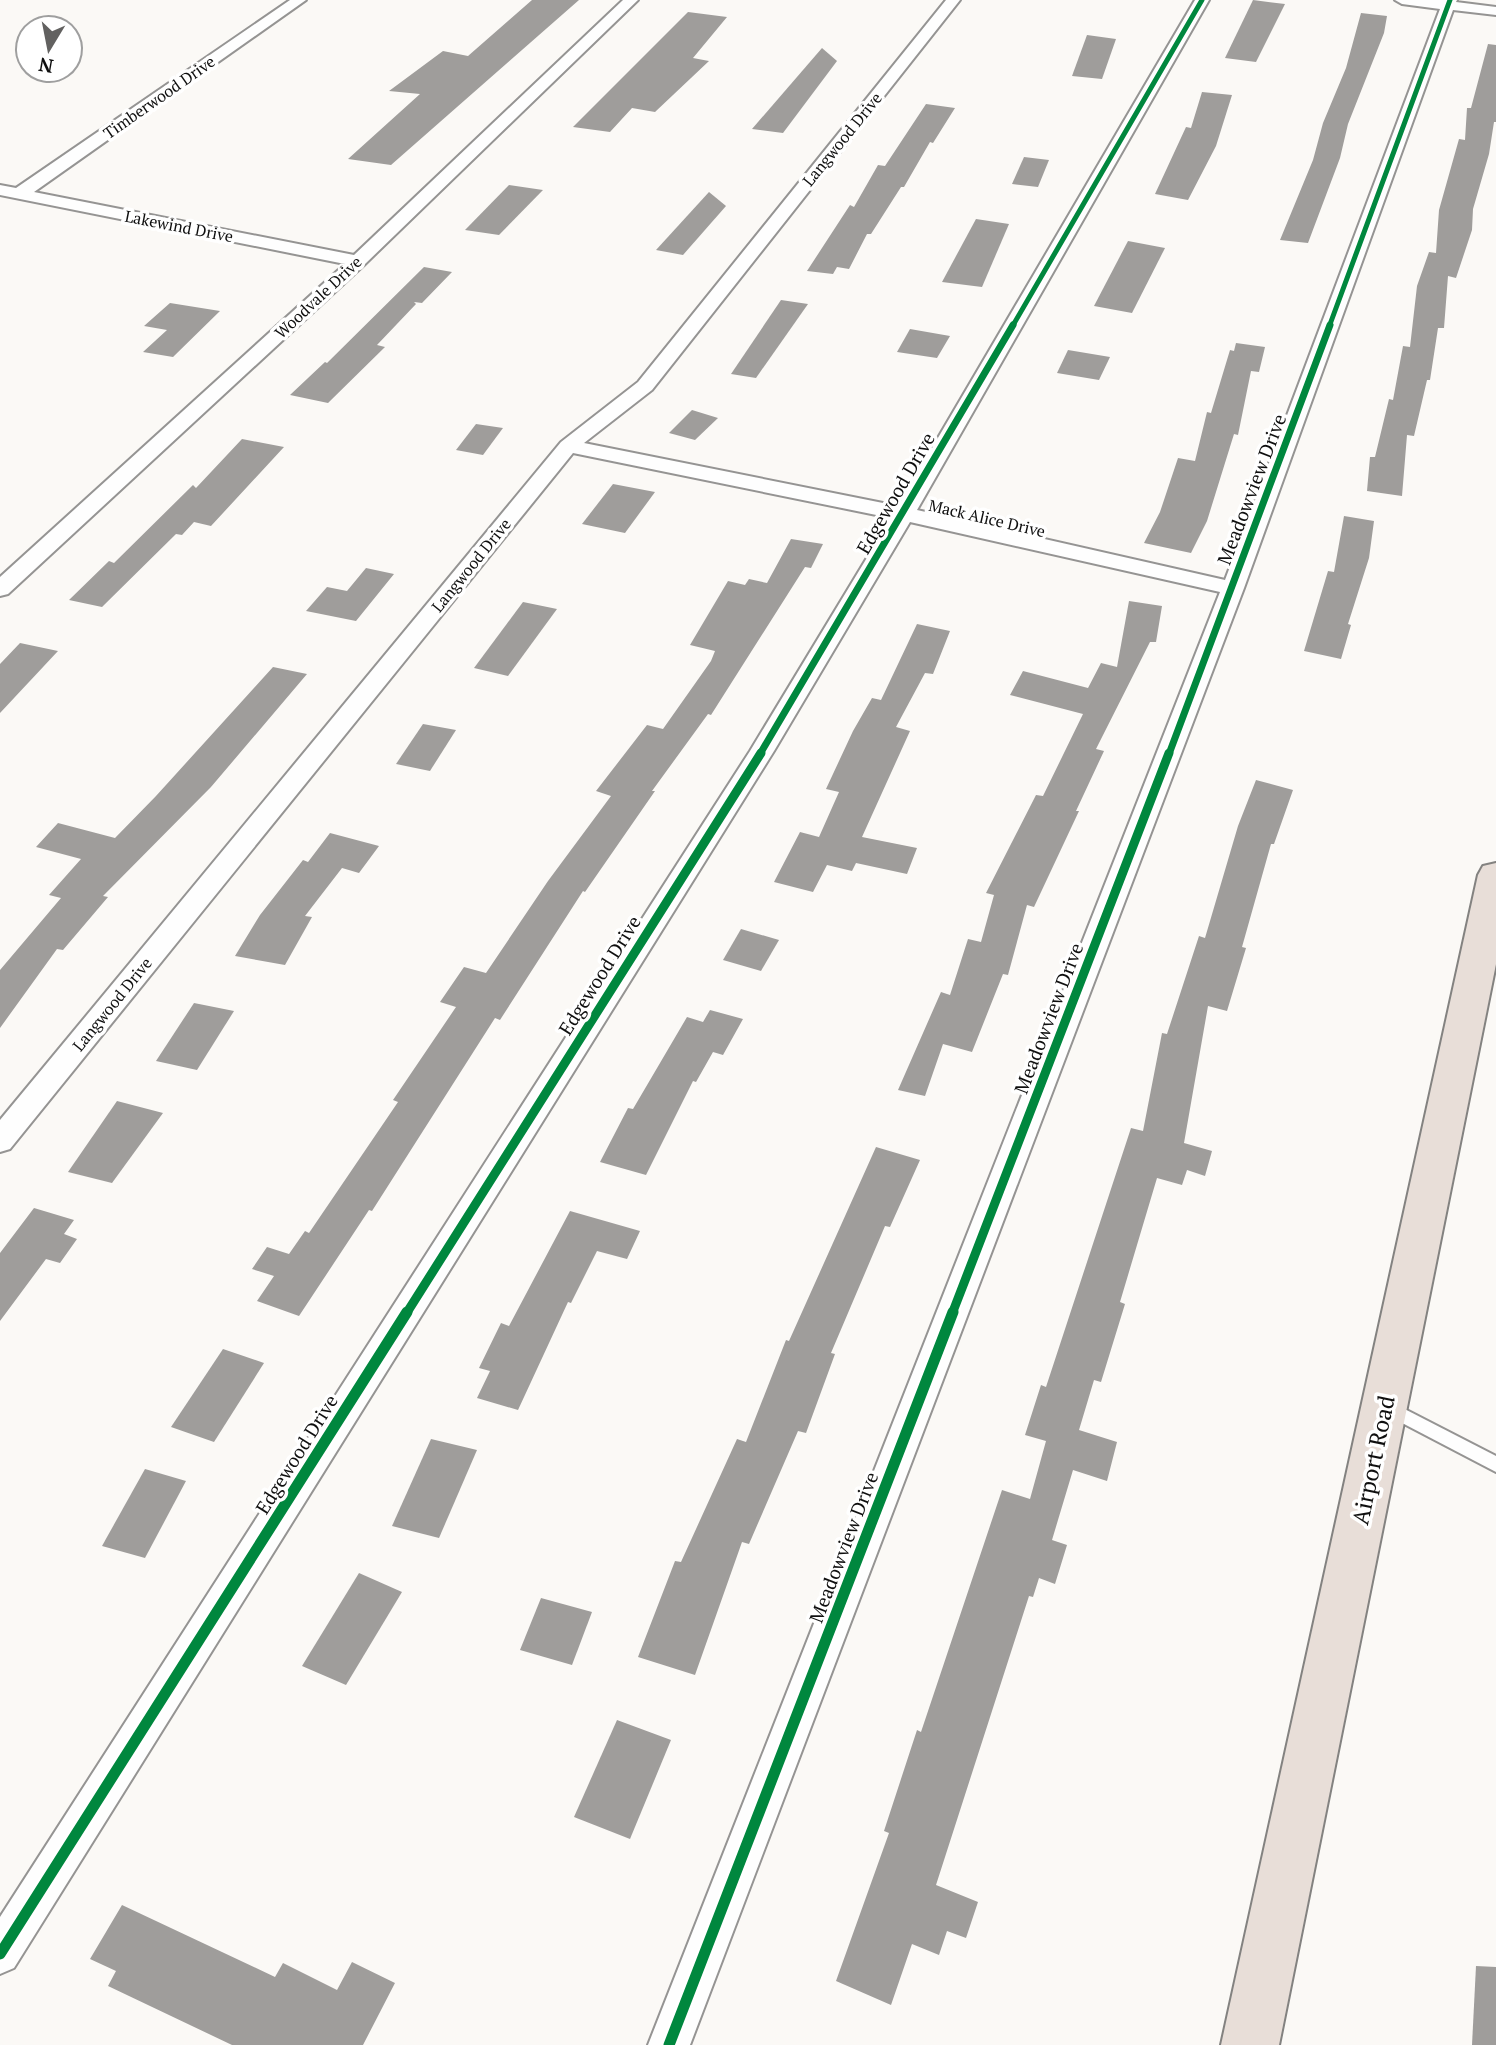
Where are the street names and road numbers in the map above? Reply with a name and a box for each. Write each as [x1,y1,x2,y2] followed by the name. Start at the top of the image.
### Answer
[99,50,219,144] street label: Timberwood Drive
[797,87,887,191] street label: Langwood Drive
[123,205,235,247] street label: Lakewind Drive
[270,251,366,343] street label: Woodvale Drive
[1211,410,1291,568] street label: Meadowview Drive
[850,428,940,558] street label: Edgewood Drive
[927,494,1047,542] street label: Mack Alice Drive
[426,513,516,617] street label: Langwood Drive
[552,911,646,1039] street label: Edgewood Drive
[1008,939,1088,1097] street label: Meadowview Drive
[67,952,157,1056] street label: Langwood Drive
[249,1390,343,1518] street label: Edgewood Drive
[1344,1392,1402,1528] street label: Airport Road
[803,1468,883,1626] street label: Meadowview Drive

